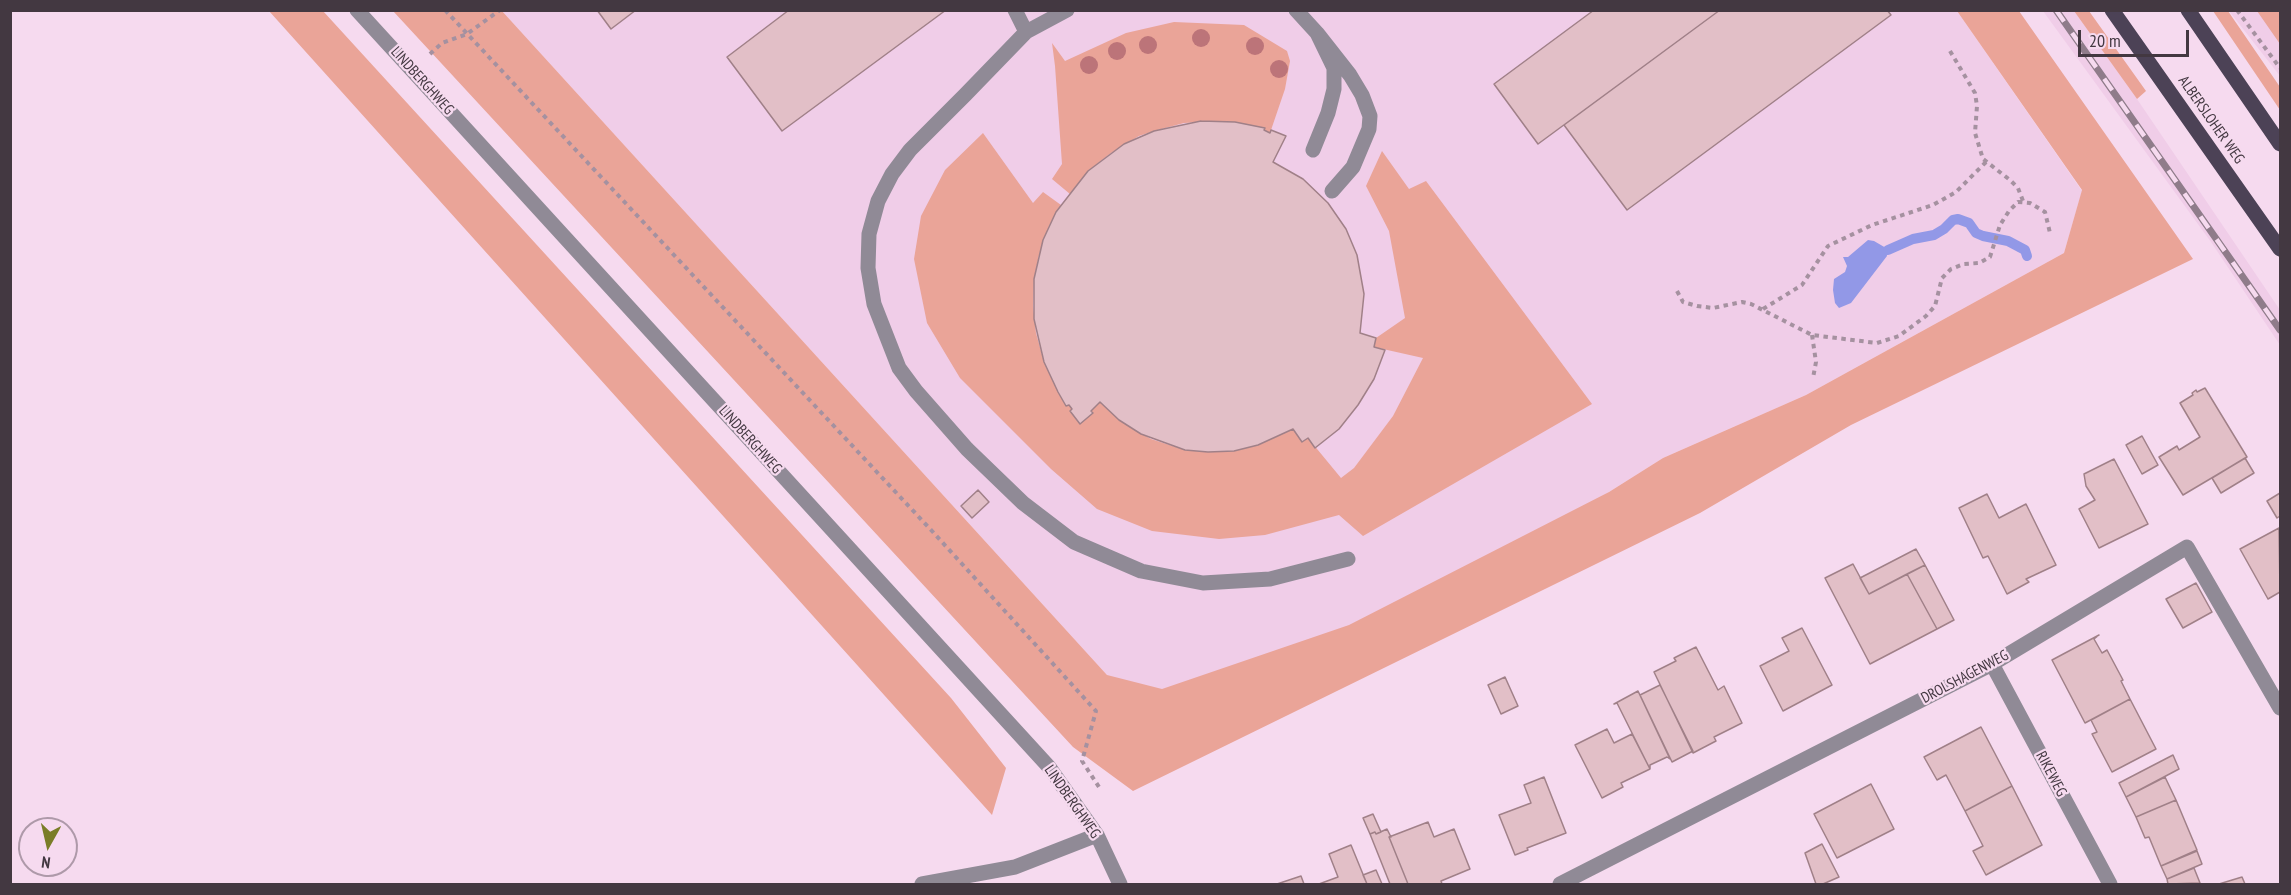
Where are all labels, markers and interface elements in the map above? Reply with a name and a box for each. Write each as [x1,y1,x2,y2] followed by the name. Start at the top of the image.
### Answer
[2081,18,2192,56] scale bar
[2089,29,2121,52] text: 20 m
[387,43,457,119] street label: LINDBERGHWEG
[2174,73,2248,167] street label: ALBERSLOHER WEG
[715,402,785,478] street label: LINDBERGHWEG
[1918,646,2012,708] street label: DROLSHAGENWEG
[2032,748,2070,800] street label: RIKEWEG
[1040,762,1104,842] street label: LINDBERGHWEG
[18,817,78,877] north arrow
[40,852,51,873] text: N

